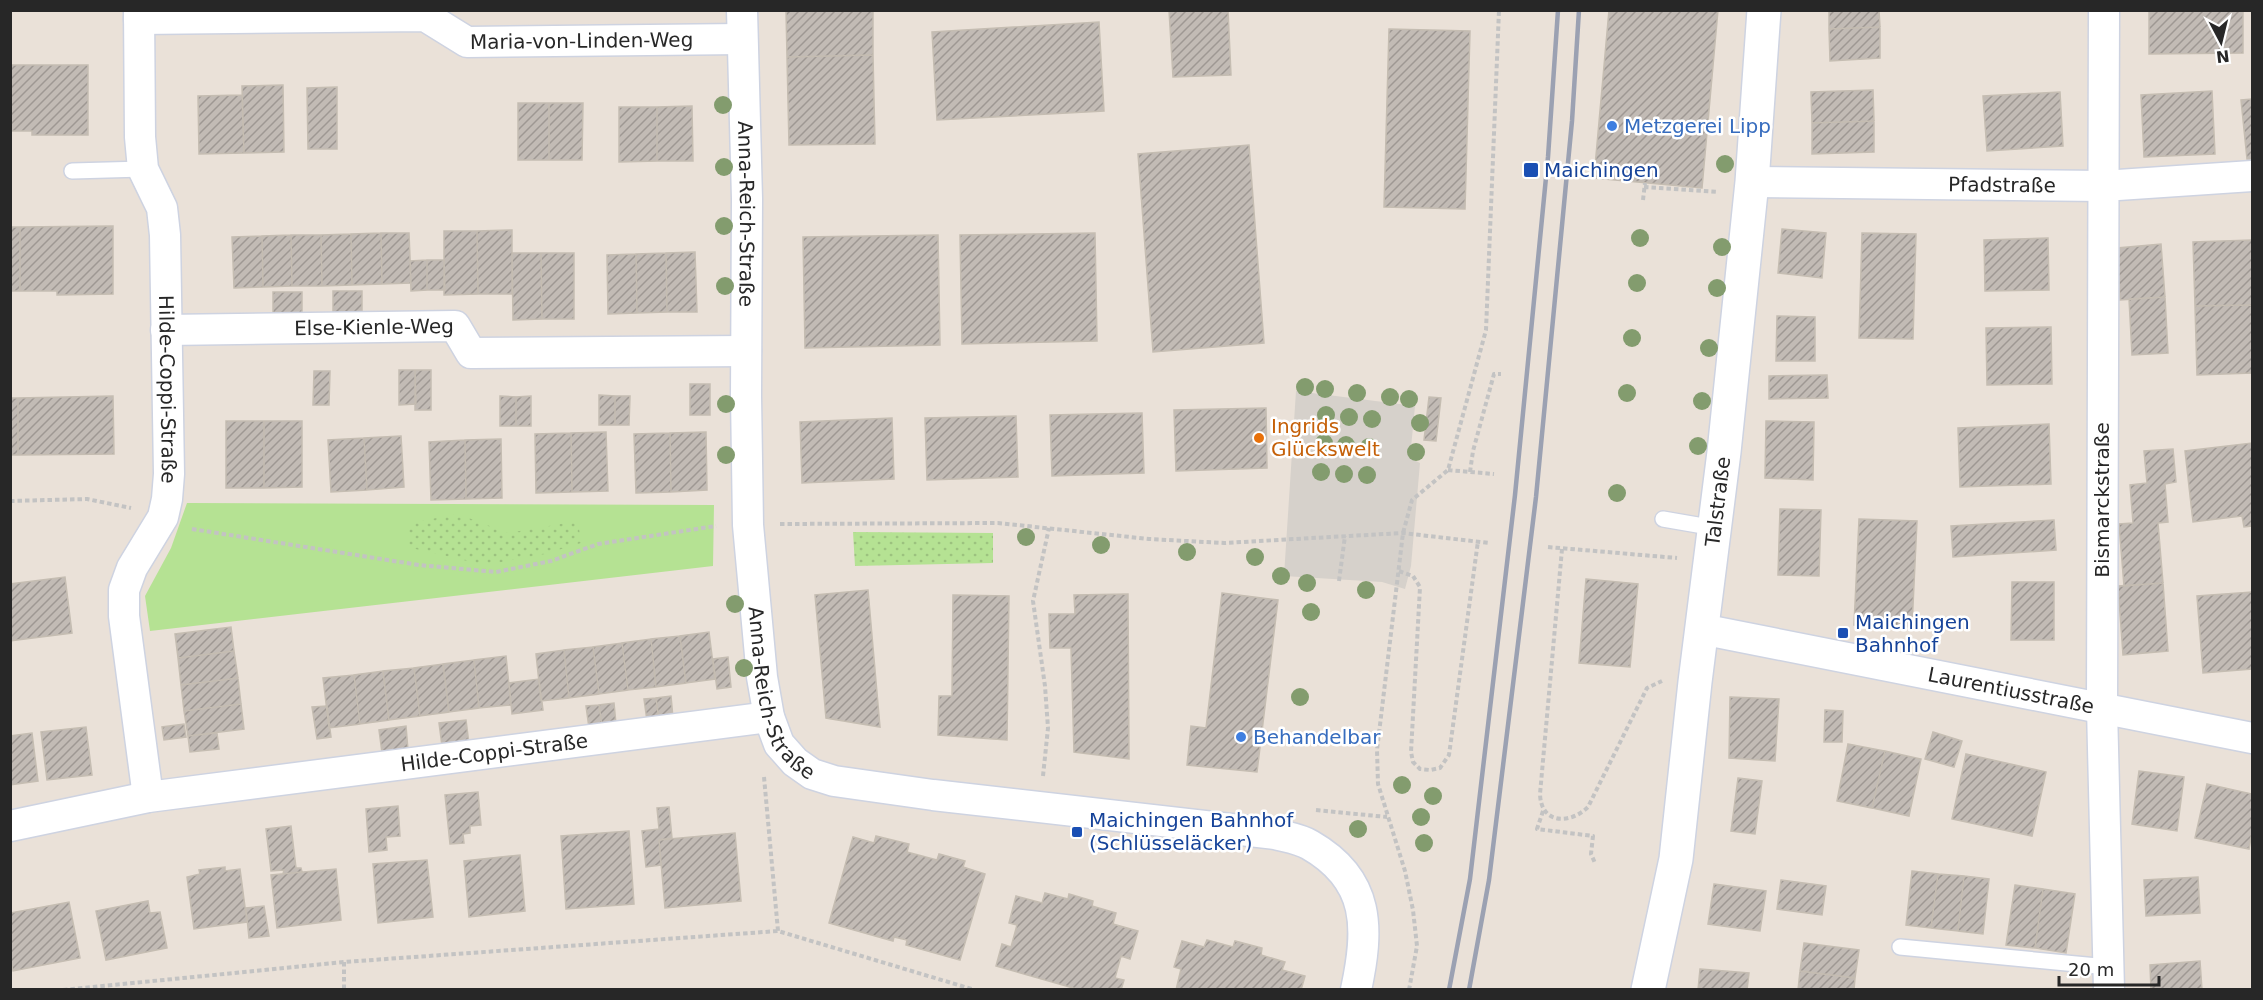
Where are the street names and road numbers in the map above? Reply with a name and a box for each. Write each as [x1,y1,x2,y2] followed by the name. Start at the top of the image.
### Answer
[470,28,693,54] street label: Maria-von-Linden-Weg
[733,120,759,307] street label: Anna-Reich-Straße
[1948,172,2056,197] street label: Pfadstraße
[154,295,181,485] street label: Hilde-Coppi-Straße
[294,314,454,340] street label: Else-Kienle-Weg
[2090,422,2114,578] street label: Bismarckstraße
[1700,455,1735,549] street label: Talstraße
[744,605,820,784] street label: Anna-Reich-Straße
[1926,662,2096,719] street label: Laurentiusstraße
[399,728,589,776] street label: Hilde-Coppi-Straße

